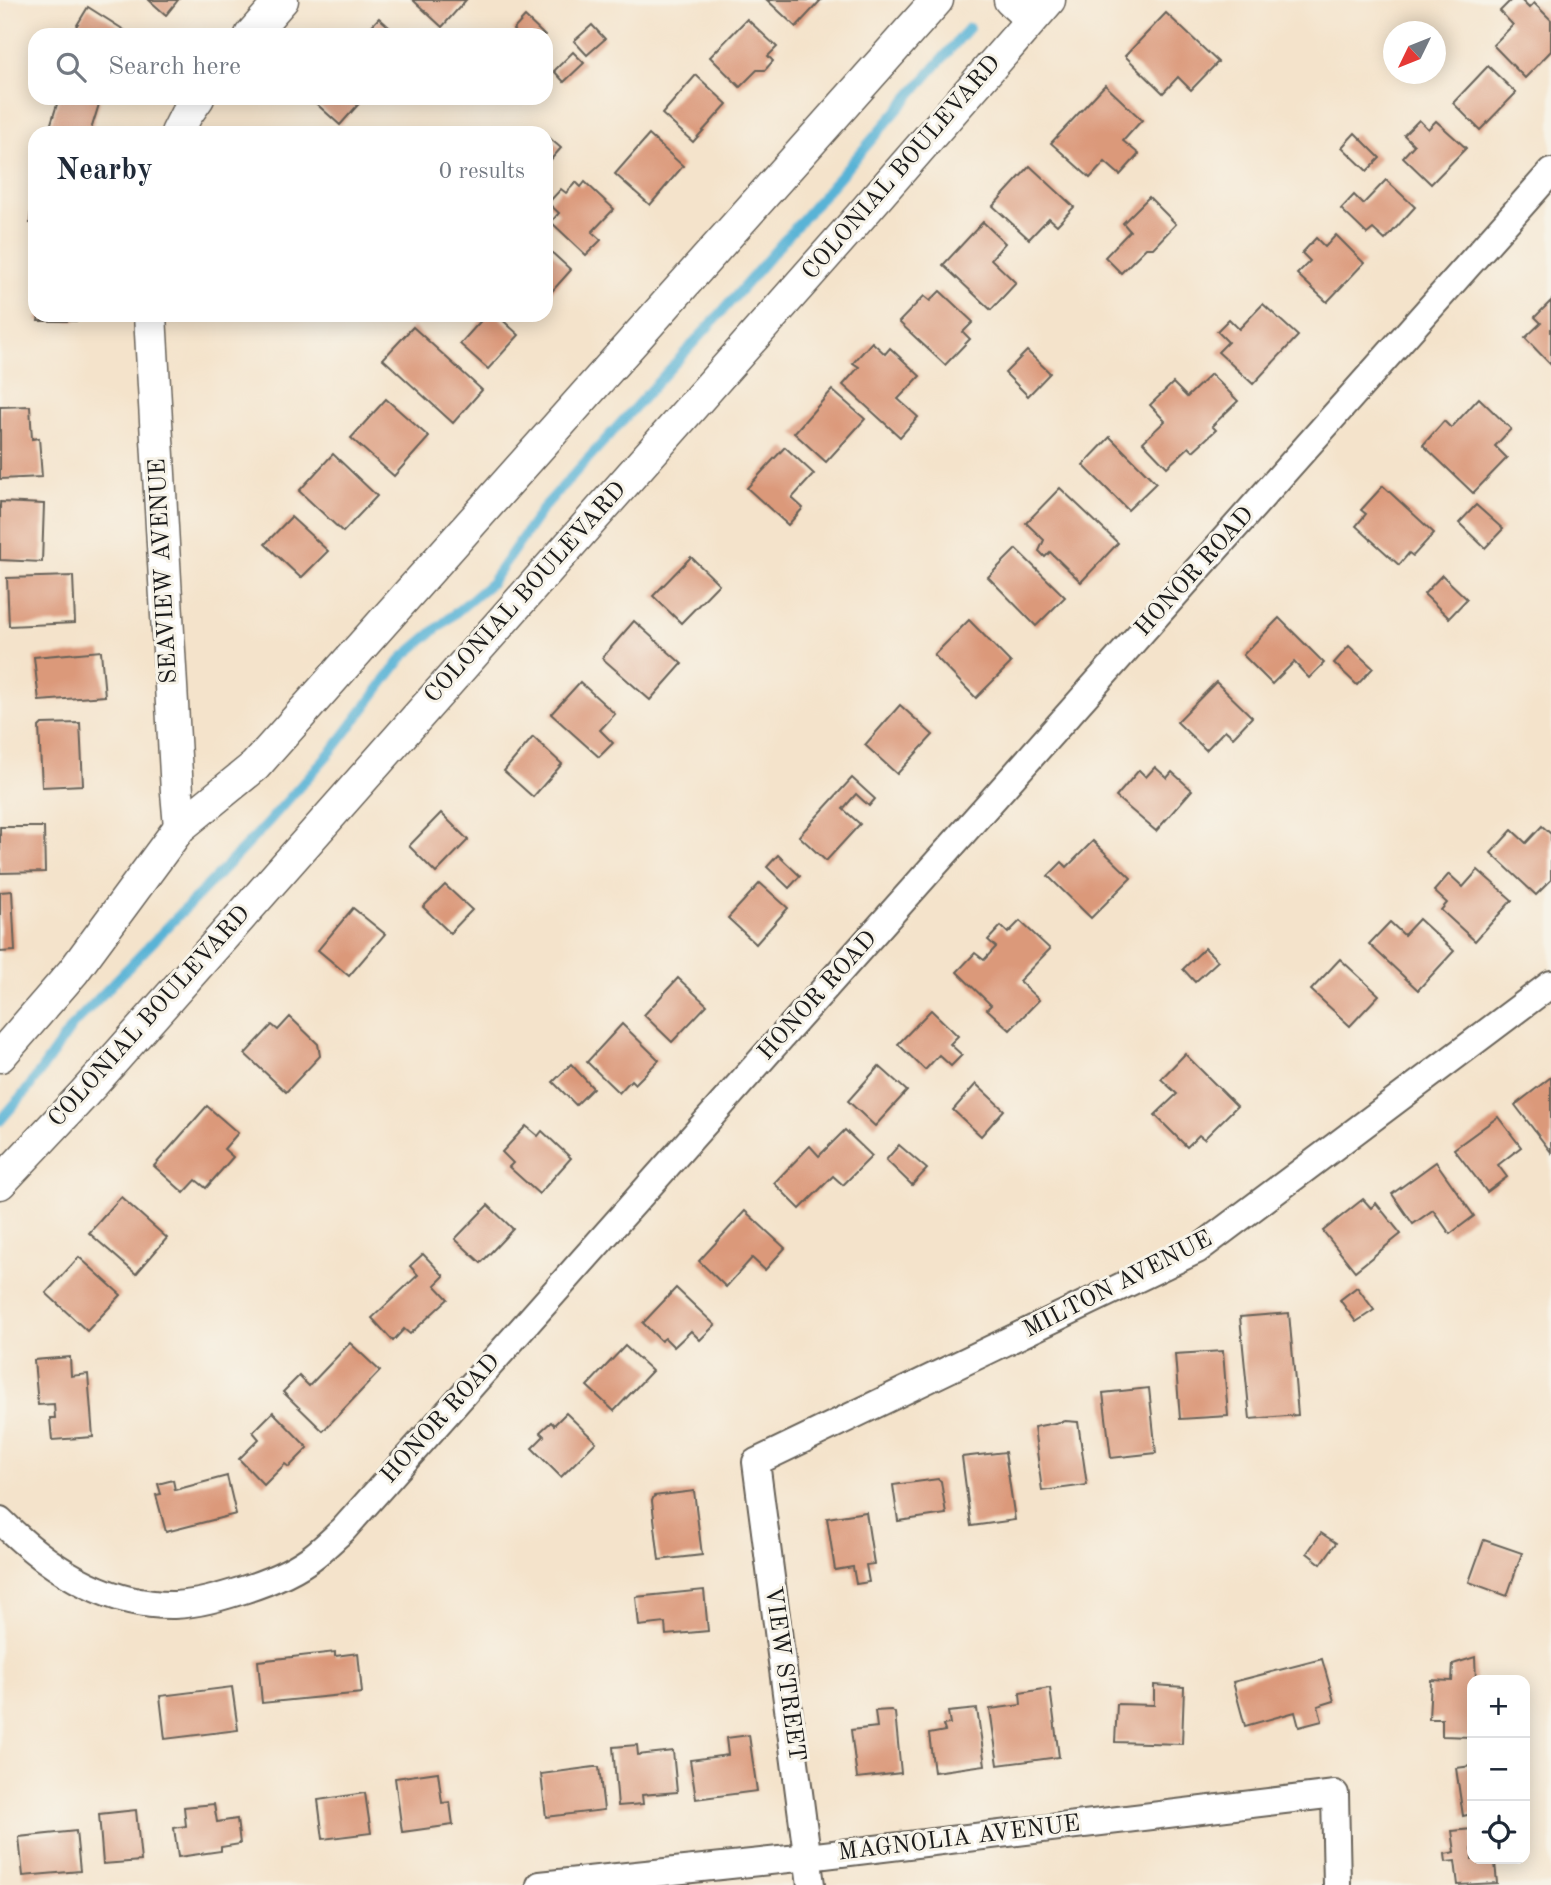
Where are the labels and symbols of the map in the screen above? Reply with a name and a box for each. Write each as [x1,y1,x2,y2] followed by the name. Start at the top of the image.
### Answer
[1383,21,1446,84] north arrow
[798,51,1006,285] street label: COLONIAL BOULEVARD
[146,458,182,684] street label: SEAVIEW AVENUE
[421,478,631,708] street label: COLONIAL BOULEVARD
[1131,503,1259,641] street label: HONOR ROAD
[45,902,255,1132] street label: COLONIAL BOULEVARD
[754,927,882,1065] street label: HONOR ROAD
[1020,1227,1216,1343] street label: MILTON AVENUE
[377,1350,505,1488] street label: HONOR ROAD
[760,1585,808,1763] street label: VIEW STREET
[837,1812,1081,1866] street label: MAGNOLIA AVENUE

